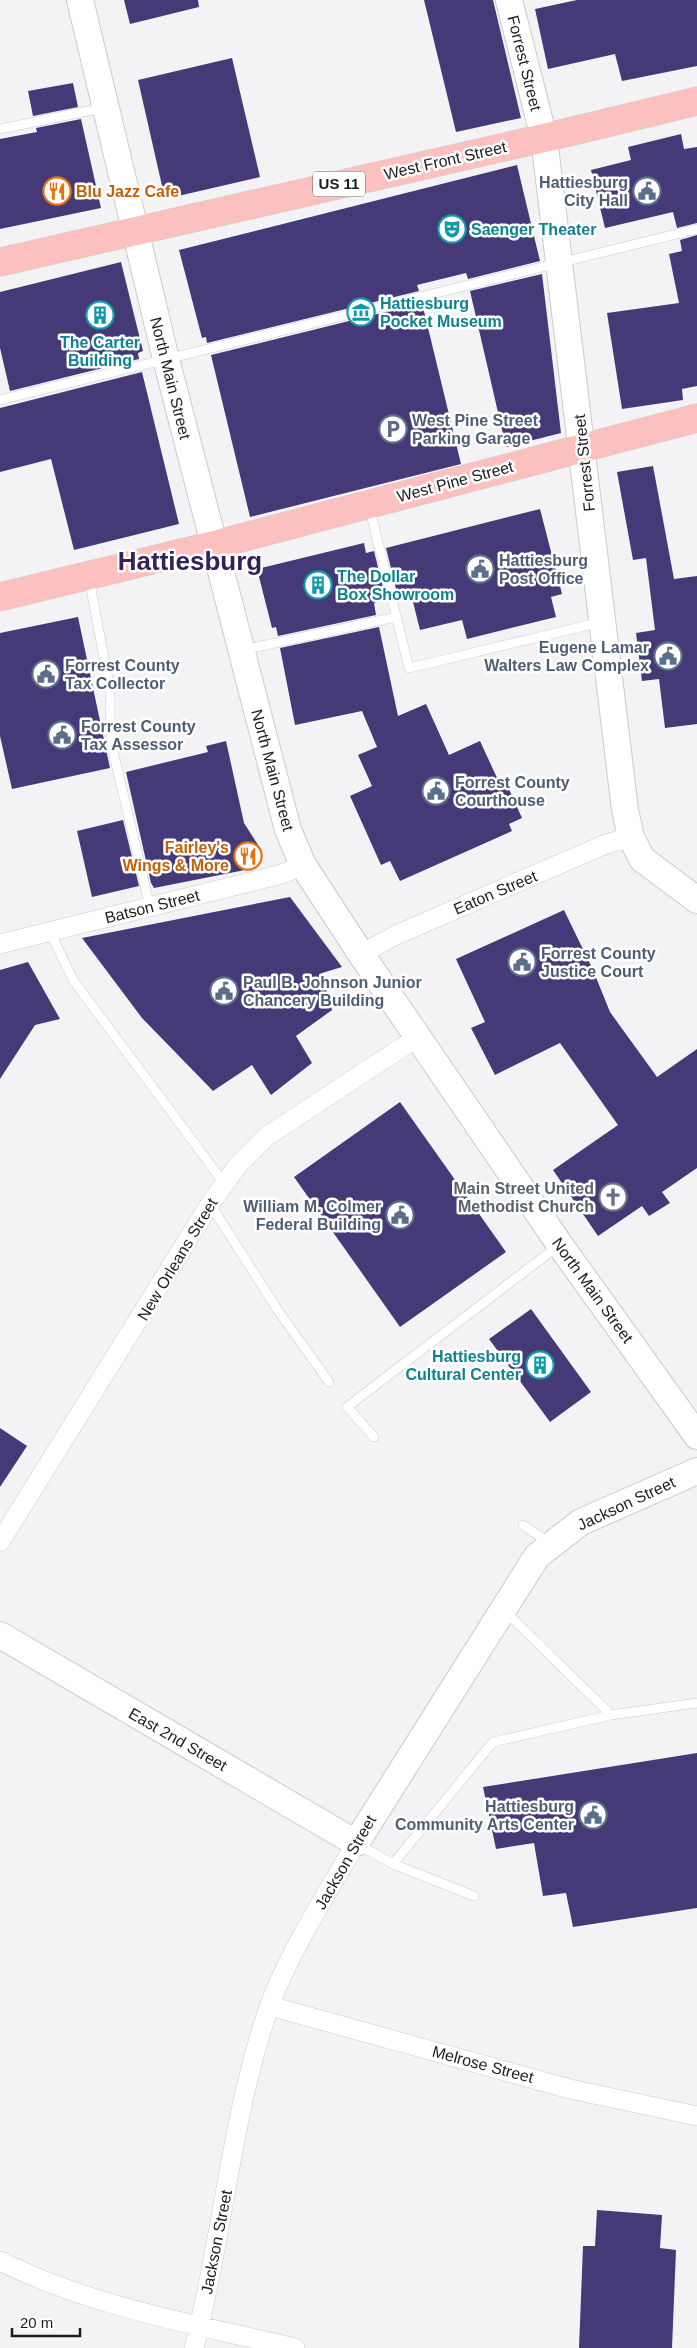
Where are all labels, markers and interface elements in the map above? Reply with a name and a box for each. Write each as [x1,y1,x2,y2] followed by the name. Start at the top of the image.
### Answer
[504,14,545,113] street label: Forrest Street
[382,138,509,183] street label: West Front Street
[313,172,365,196] road number: US 11
[539,174,628,209] place label: Hattiesburg City Hall
[42,176,72,206] restaurant icon: Blu Jazz Cafe
[632,176,662,206] public building icon: Hattiesburg City Hall
[76,183,179,200] place label: Blu Jazz Cafe
[437,214,467,244] theatre icon: Saenger Theater
[471,221,596,238] place label: Saenger Theater
[380,295,502,330] place label: Hattiesburg Pocket Museum
[346,297,376,327] museum icon: Hattiesburg Pocket Museum
[85,300,115,330] building icon: The Carter Building
[147,315,194,442] street label: North Main Street
[60,334,140,369] place label: The Carter Building
[412,412,539,447] place label: West Pine Street Parking Garage
[571,413,598,512] street label: Forrest Street
[378,414,408,444] parking icon: West Pine Street Parking Garage
[395,458,516,505] street label: West Pine Street
[118,546,262,576] district label: Hattiesburg
[499,552,588,587] place label: Hattiesburg Post Office
[465,554,495,584] public building icon: Hattiesburg Post Office
[337,568,454,603] place label: The Dollar Box Showroom
[303,570,333,600] building icon: The Dollar Box Showroom
[484,639,649,674] place label: Eugene Lamar Walters Law Complex
[653,641,683,671] public building icon: Eugene Lamar Walters Law Complex
[65,657,180,692] place label: Forrest County Tax Collector
[31,659,61,689] public building icon: Forrest County Tax Collector
[248,707,297,833] street label: North Main Street
[81,718,196,753] place label: Forrest County Tax Assessor
[47,720,77,750] public building icon: Forrest County Tax Assessor
[455,774,570,809] place label: Forrest County Courthouse
[421,776,451,806] public building icon: Forrest County Courthouse
[122,839,229,874] place label: Fairley's Wings & More
[233,841,263,871] restaurant icon: Fairley's Wings & More
[451,867,540,918] street label: Eaton Street
[103,886,202,926] street label: Batson Street
[541,945,656,980] place label: Forrest County Justice Court
[507,947,537,977] public building icon: Forrest County Justice Court
[243,974,422,1009] place label: Paul B. Johnson Junior Chancery Building
[209,976,239,1006] public building icon: Paul B. Johnson Junior Chancery Building
[454,1180,594,1215] place label: Main Street United Methodist Church
[598,1182,628,1212] church icon: Main Street United Methodist Church
[134,1195,221,1323] street label: New Orleans Street
[243,1198,381,1233] place label: William M. Colmer Federal Building
[385,1200,415,1230] public building icon: William M. Colmer Federal Building
[549,1235,637,1346] street label: North Main Street
[405,1348,521,1383] place label: Hattiesburg Cultural Center
[525,1350,555,1380] building icon: Hattiesburg Cultural Center
[575,1473,678,1534] street label: Jackson Street
[126,1704,230,1775] street label: East 2nd Street
[395,1798,574,1833] place label: Hattiesburg Community Arts Center
[578,1800,608,1830] public building icon: Hattiesburg Community Arts Center
[312,1812,380,1912] street label: Jackson Street
[430,2043,536,2086] street label: Melrose Street
[198,2188,235,2296] street label: Jackson Street
[12,2306,80,2338] scale bar
[20,2314,53,2331] text: 20 m

